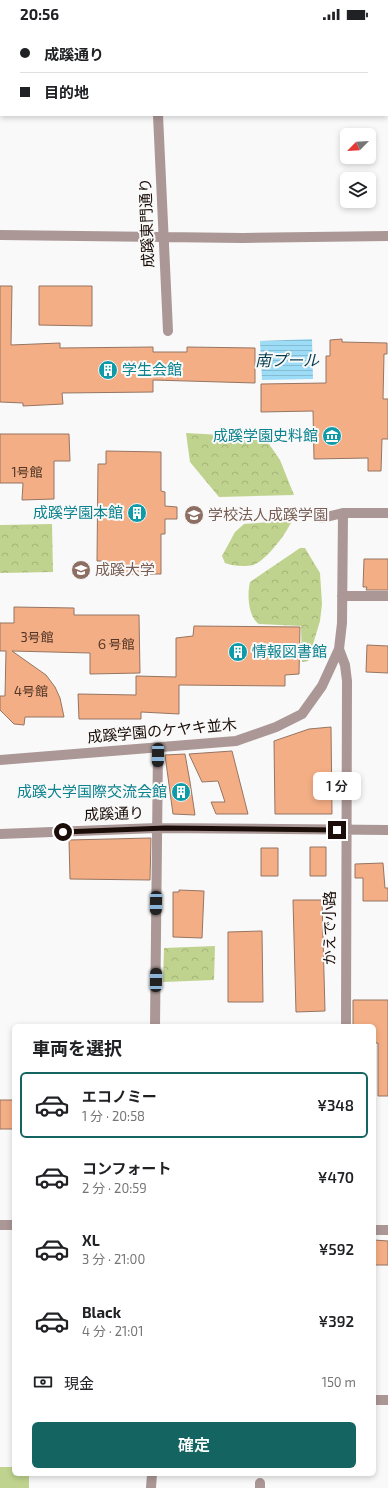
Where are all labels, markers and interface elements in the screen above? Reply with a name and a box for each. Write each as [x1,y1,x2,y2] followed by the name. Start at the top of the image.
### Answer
[20,5,59,23] text: 20:56
[44,45,104,63] text: 成蹊通り
[44,83,89,101] text: 目的地
[340,128,376,164] north arrow
[340,128,376,208] map controls
[340,172,376,208] button: layers
[135,178,157,268] street label: 成蹊東門通り
[255,350,320,369] water label: 南プール
[97,359,119,381] building icon: 学生会館
[122,360,182,378] place label: 学生会館
[321,425,343,447] museum icon: 成蹊学園史料館
[213,426,318,444] place label: 成蹊学園史料館
[11,464,43,480] house number: 1号館
[126,502,148,524] building icon: 成蹊学園本館
[33,503,123,521] place label: 成蹊学園本館
[183,504,205,526] school or university icon: 学校法人成蹊学園
[208,505,328,523] place label: 学校法人成蹊学園
[70,559,92,581] school or university icon: 成蹊大学
[95,560,155,578] place label: 成蹊大学
[20,629,54,645] house number: 3号館
[95,636,135,652] house number: ６号館
[227,641,249,663] building icon: 情報図書館
[252,642,327,660] place label: 情報図書館
[14,683,48,699] house number: 4号館
[86,715,237,746] street label: 成蹊学園のケヤキ並木
[152,743,164,767] car
[313,772,361,800] callout: 1 分
[326,778,348,794] text: 1 分
[170,781,192,803] building icon: 成蹊大学国際交流会館
[17,782,167,800] place label: 成蹊大学国際交流会館
[84,803,144,823] street label: 成蹊通り
[328,821,346,839] route end
[54,823,72,841] route start
[150,891,162,915] car
[320,891,338,965] street label: かえで小路
[150,968,162,992] car
[32,1037,122,1059] text: 車両を選択
[34,1087,70,1123] icon: car
[82,1087,157,1105] text: エコノミー
[317,1096,354,1114] text: ¥348
[82,1108,145,1124] text: 1 分 · 20:58
[34,1159,70,1195] icon: car
[82,1159,172,1177] text: コンフォート
[318,1168,354,1186] text: ¥470
[82,1180,147,1196] text: 2 分 · 20:59
[34,1231,70,1267] icon: car
[82,1231,100,1249] text: XL
[319,1240,354,1258] text: ¥592
[82,1251,145,1267] text: 3 分 · 21:00
[34,1303,70,1339] icon: car
[82,1303,121,1321] text: Black
[319,1312,354,1330] text: ¥392
[82,1323,143,1339] text: 4 分 · 21:01
[32,1371,54,1393] icon: cash
[64,1374,94,1392] text: 現金
[322,1374,356,1390] text: 150 m
[32,1422,356,1468] button: 確定

